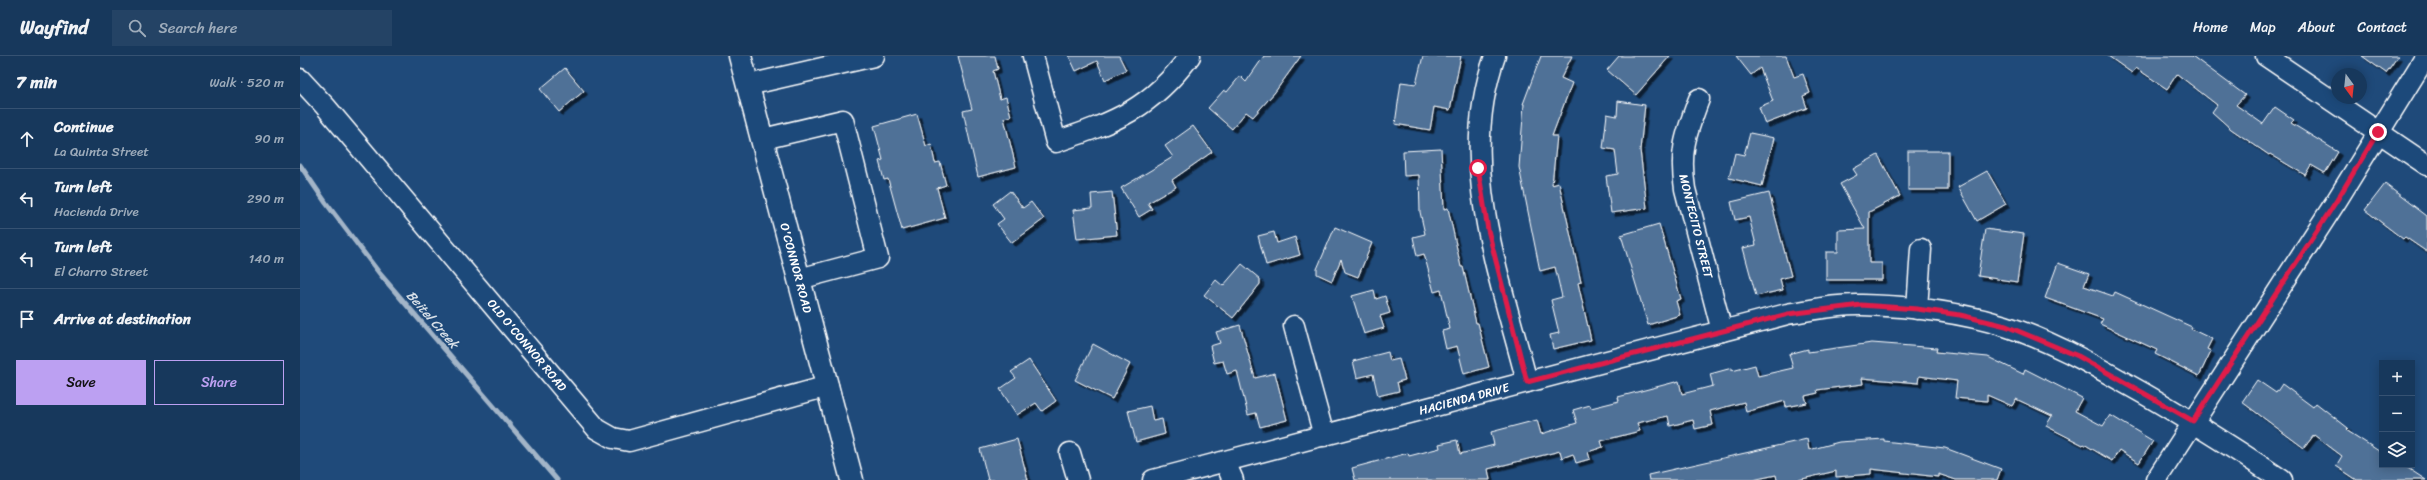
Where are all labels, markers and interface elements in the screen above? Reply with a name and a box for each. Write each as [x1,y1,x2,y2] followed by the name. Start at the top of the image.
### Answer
[112,10,392,46] search box
[20,11,88,44] text: Wayfind
[158,15,237,41] text: Search here
[2193,15,2228,40] text: Home
[2250,15,2276,40] text: Map
[2298,15,2335,40] text: About
[2357,15,2407,40] text: Contact
[126,17,148,39] icon: search
[16,67,57,97] text: 7 min
[2331,68,2367,104] north arrow
[210,71,284,94] text: Walk · 520 m
[54,114,114,140] text: Continue
[2369,123,2387,141] route end
[254,127,284,150] text: 90 m
[16,128,38,150] icon: ahead
[54,140,149,163] text: La Quinta Street
[1469,159,1487,177] route start
[1672,172,1720,281] street label: MONTECITO STREET
[54,174,112,200] text: Turn left
[247,187,284,210] text: 290 m
[16,188,38,210] icon: left
[54,200,139,223] text: Hacienda Drive
[773,220,819,316] street label: O'CONNOR ROAD
[54,234,112,260] text: Turn left
[249,247,284,270] text: 140 m
[16,248,38,270] icon: left
[54,260,148,283] text: El Charro Street
[401,285,466,355] water label: Beitel Creek
[481,294,573,397] street label: OLD O'CONNOR ROAD
[54,306,191,332] text: Arrive at destination
[16,308,38,330] icon: arrive
[16,360,146,405] button: Save
[154,360,284,405] button: Share
[2379,360,2415,468] map controls
[2379,360,2415,396] button: +
[1416,376,1513,422] street label: HACIENDA DRIVE
[2379,396,2415,432] button: −
[2379,432,2415,468] button: layers

